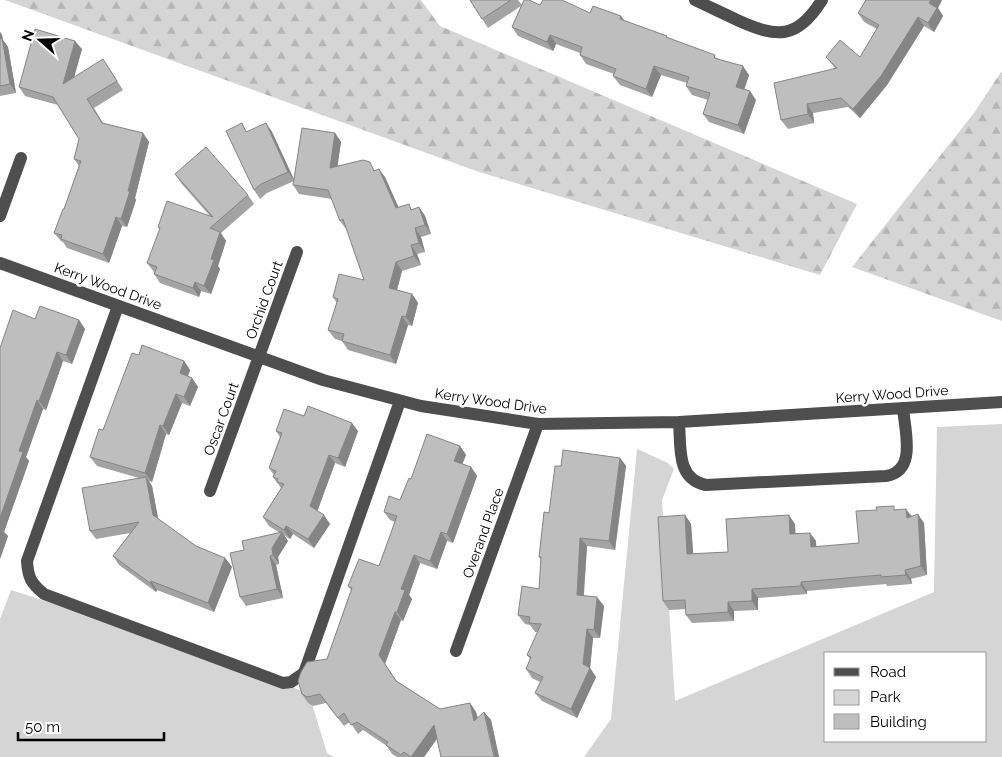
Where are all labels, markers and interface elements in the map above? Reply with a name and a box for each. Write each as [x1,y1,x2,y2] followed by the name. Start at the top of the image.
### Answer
[15,15,65,65] north arrow
[18,28,37,43] text: N
[242,258,286,341] street label: Orchid Court
[52,259,164,313] street label: Kerry Wood Drive
[200,380,242,458] street label: Oscar Court
[835,382,949,406] street label: Kerry Wood Drive
[434,385,548,417] street label: Kerry Wood Drive
[459,486,507,580] street label: Overand Place
[824,652,987,742] legend
[870,663,906,681] text: Road
[870,688,901,706] text: Park
[18,710,164,742] scale bar
[870,713,927,731] text: Building
[25,718,60,736] text: 50 m

